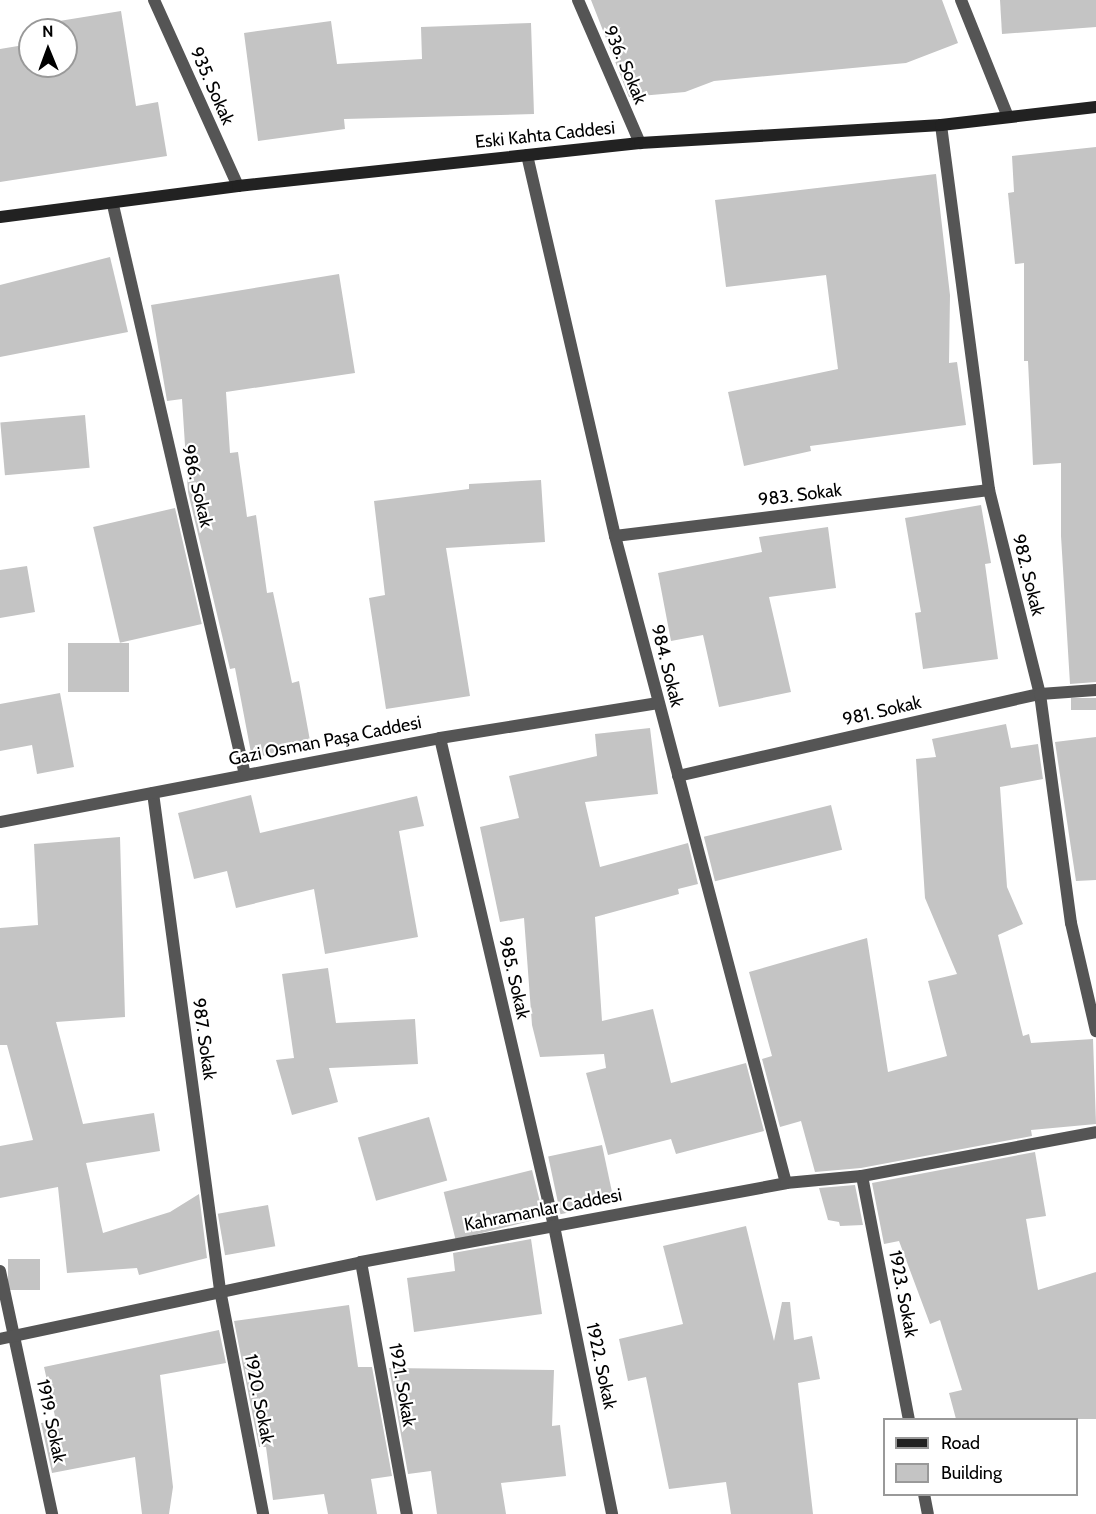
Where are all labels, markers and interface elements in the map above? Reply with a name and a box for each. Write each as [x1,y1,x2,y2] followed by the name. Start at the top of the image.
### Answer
[18,18,78,78] north arrow
[42,22,54,41] text: N
[599,23,651,107] street label: 936. Sokak
[185,44,239,128] street label: 935. Sokak
[474,117,616,153] street label: Eski Kahta Caddesi
[177,443,217,529] street label: 986. Sokak
[757,479,843,511] street label: 983. Sokak
[1007,532,1049,618] street label: 982. Sokak
[646,623,688,709] street label: 984. Sokak
[841,691,923,731] street label: 981. Sokak
[227,712,423,770] street label: Gazi Osman Paşa Caddesi
[494,935,534,1021] street label: 985. Sokak
[188,997,220,1081] street label: 987. Sokak
[462,1184,624,1236] street label: Kahramanlar Caddesi
[884,1249,922,1339] street label: 1923. Sokak
[581,1321,621,1411] street label: 1922. Sokak
[384,1342,420,1428] street label: 1921. Sokak
[240,1352,278,1446] street label: 1920. Sokak
[32,1377,70,1465] street label: 1919. Sokak
[883,1418,1078,1496] legend
[941,1432,980,1454] text: Road
[941,1462,1002,1484] text: Building

